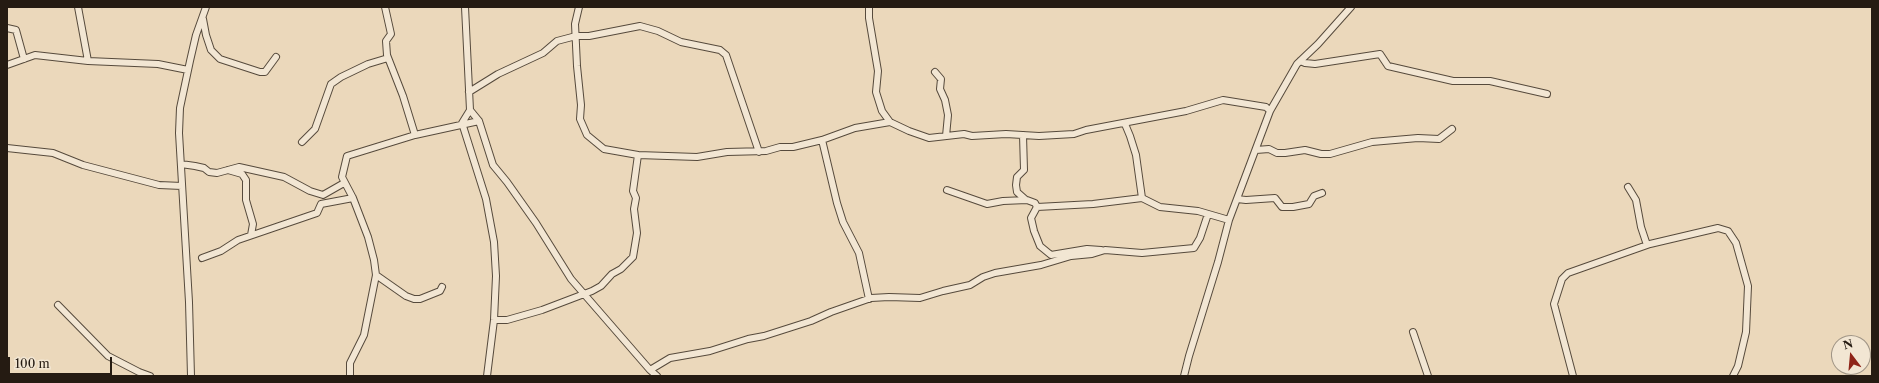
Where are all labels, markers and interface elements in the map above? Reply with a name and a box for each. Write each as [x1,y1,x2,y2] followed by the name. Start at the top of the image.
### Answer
[1831,335,1871,375] north arrow
[1841,336,1854,352] text: N
[10,349,114,375] scale bar
[15,356,50,371] text: 100 m

